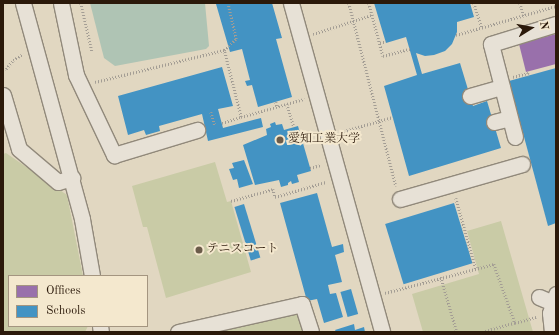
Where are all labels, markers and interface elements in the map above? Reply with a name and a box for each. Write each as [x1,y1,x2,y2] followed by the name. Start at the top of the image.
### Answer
[511,8,551,48] north arrow
[537,20,549,31] text: N
[288,133,360,147] place label: 愛知工業大学
[275,135,285,145] marker: 愛知工業大学
[207,243,279,257] place label: テニスコート
[194,245,204,255] marker: テニスコート
[8,275,148,327] legend
[46,285,81,297] text: Offices
[46,305,86,317] text: Schools

